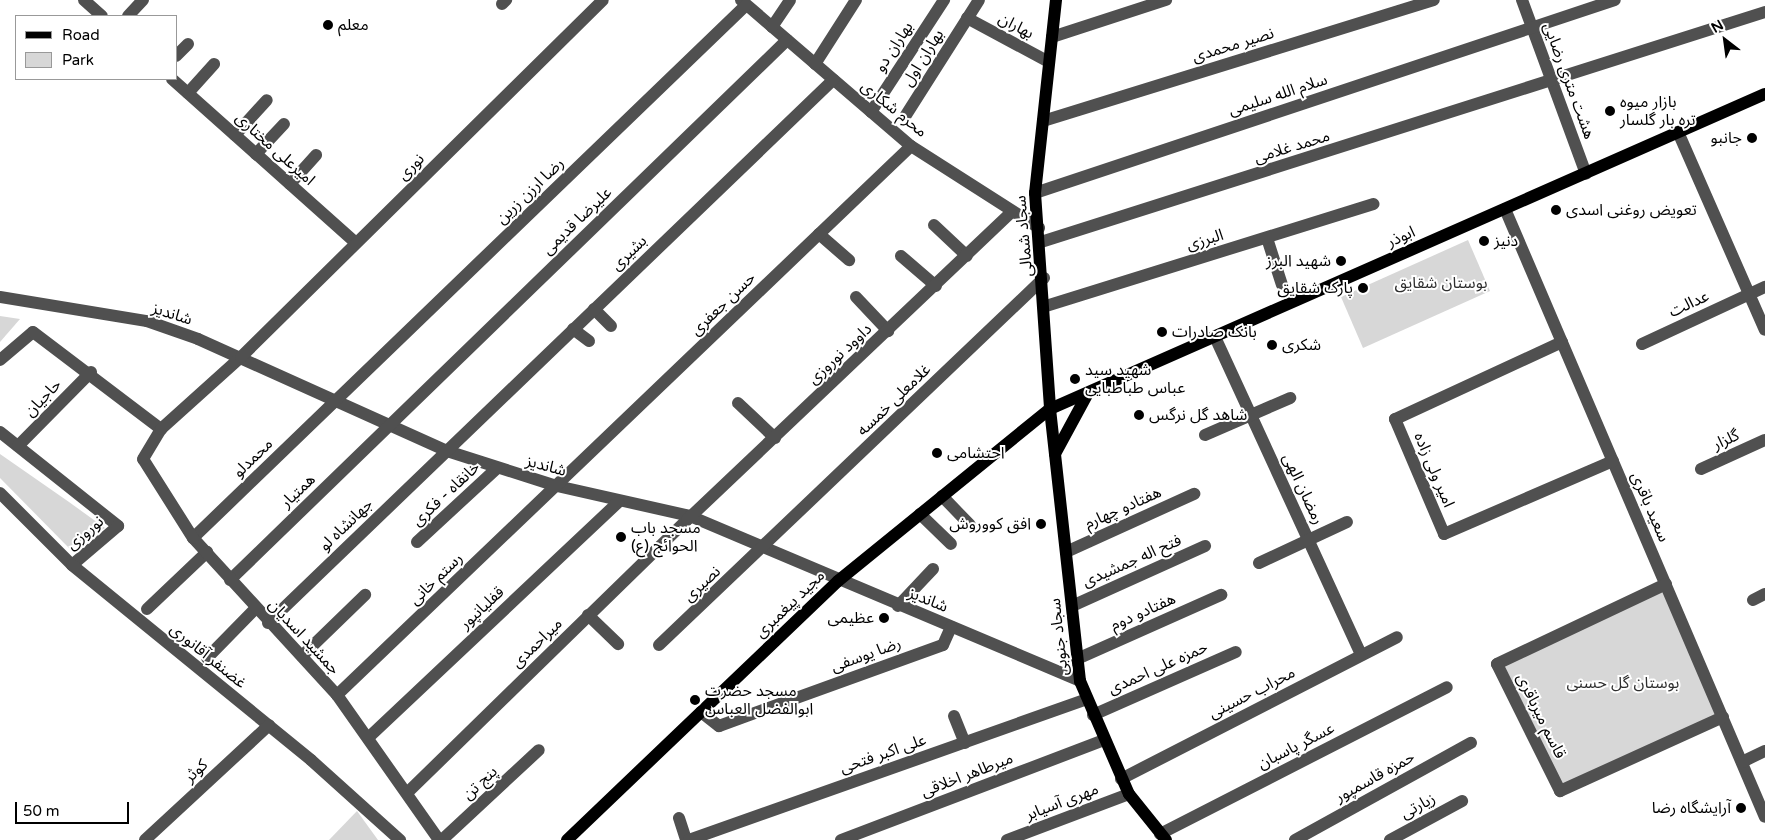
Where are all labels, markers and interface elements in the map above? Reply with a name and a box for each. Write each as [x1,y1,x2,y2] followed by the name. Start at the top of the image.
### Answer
[995,9,1037,43] street label: بهاران
[15,15,178,80] legend
[338,15,369,35] place label: معلم
[1700,15,1750,65] north arrow
[1708,16,1726,37] text: N
[871,18,917,76] street label: بهاران دو
[322,19,334,31] marker: معلم
[1539,20,1599,142] street label: هشت متری رضایی
[1190,23,1276,67] street label: نصیر محمدی
[62,26,100,44] text: Road
[898,26,948,90] street label: بهاران اول
[62,51,94,69] text: Park
[1226,70,1330,120] street label: سلام الله سلیمی
[857,77,931,141] street label: محرم شکاری
[1620,92,1696,130] place label: بازار میوه تره بار گلسار
[1604,105,1616,117] marker: بازار میوه تره بار گلسار
[231,108,319,190] street label: امیرعلی مختاری
[1252,126,1332,168] street label: محمد غلامی
[1711,128,1742,148] place label: جانبو
[1746,132,1758,144] marker: جانبو
[394,150,428,184] street label: نوری
[492,154,568,228] street label: رضا ارزن زرین
[538,183,616,259] street label: علیرضا قدیمی
[1011,195,1037,277] street label: سجاد شمالی
[1566,200,1697,220] place label: تعویض روغنی اسدی
[1550,204,1562,216] marker: تعویض روغنی اسدی
[1384,222,1418,252] street label: ابوذر
[1184,225,1226,255] street label: البرزی
[607,231,651,275] street label: بشیری
[1494,231,1518,251] place label: دنیز
[1478,235,1490,247] marker: دنیز
[1266,251,1331,271] place label: شهید البرز
[1335,255,1347,267] marker: شهید البرز
[686,268,760,340] street label: حسن جعفری
[1395,273,1487,293] park label: بوستان شقایق
[1277,278,1353,298] place label: پارک شقایق
[1357,282,1369,294] marker: پارک شقایق
[1666,286,1712,322] street label: عدالت
[149,299,195,329] street label: شاندیز
[804,320,876,388] street label: داوود نوروزی
[1172,322,1257,342] place label: بانک صادرات
[1156,326,1168,338] marker: بانک صادرات
[1282,335,1321,355] place label: شکری
[1266,339,1278,351] marker: شکری
[853,360,935,440] street label: غلامعلی خمسه
[1085,360,1185,398] place label: شهید سید عباس طباطبایی
[1069,373,1081,385] marker: شهید سید عباس طباطبایی
[20,375,66,421] street label: حاجیان
[1149,405,1247,425] place label: شاهد گل نرگس
[1133,409,1145,421] marker: شاهد گل نرگس
[1710,426,1742,454] street label: گلزار
[1410,430,1458,510] street label: امیر ولی زاده
[229,434,277,482] street label: محمدلو
[947,443,1005,463] place label: احتشامی
[931,447,943,459] marker: احتشامی
[1278,450,1328,528] street label: رمضان الهی
[524,451,568,481] street label: شاندیز
[408,458,484,530] street label: خانقاه - فکری
[1627,469,1673,545] street label: سعید باقری
[277,470,319,512] street label: همتیار
[1082,483,1164,533] street label: هفتادو چهارم
[315,495,377,555] street label: جهانشاه لو
[62,512,108,554] street label: نوروزی
[949,514,1031,534] place label: افق کووروش
[631,518,701,556] place label: مسجد باب الحوائج (ع)
[1035,518,1047,530] marker: افق کووروش
[615,531,627,543] marker: مسجد باب الحوائج (ع)
[1079,531,1185,591] street label: فتح اله جمشیدی
[405,549,467,609] street label: رستم خانی
[679,562,725,606] street label: نصیری
[751,566,829,642] street label: مجید پیغمبری
[456,582,508,634] street label: قفلیانپور
[905,583,951,617] street label: شاندیز
[1107,589,1179,635] street label: هفتادو دوم
[264,595,344,679] street label: جمشید اسدیان
[1045,597,1073,677] street label: سجاد جنوبی
[828,608,874,628] place label: عظیمی
[878,612,890,624] marker: عظیمی
[508,614,566,672] street label: میراحمدی
[166,619,250,693] street label: غضنفر آقانوری
[828,633,904,677] street label: رضا یوسفی
[1105,637,1211,699] street label: حمزه علی احمدی
[1205,663,1299,723] street label: محراب حسینی
[1512,670,1570,762] street label: قاسم میرباقری
[1567,673,1679,693] park label: بوستان گل حسنی
[705,681,813,719] place label: مسجد حضرت ابوالفضل العباس
[689,694,701,706] marker: مسجد حضرت ابوالفضل العباس
[1255,719,1337,773] street label: عسگر پاسبان
[837,730,929,778] street label: علی اکبر فتحی
[1332,747,1418,807] street label: حمزه قاسمپور
[918,749,1016,801] street label: میرطاهر اخلاقی
[180,755,212,787] street label: کوثر
[458,762,502,804] street label: پنج تن
[1023,779,1101,825] street label: مهری آسیابر
[1397,789,1439,823] street label: زیارتی
[18,792,131,824] scale bar
[1652,798,1731,818] place label: آرایشگاه رضا
[23,802,60,820] text: 50 m
[1735,802,1747,814] marker: آرایشگاه رضا

